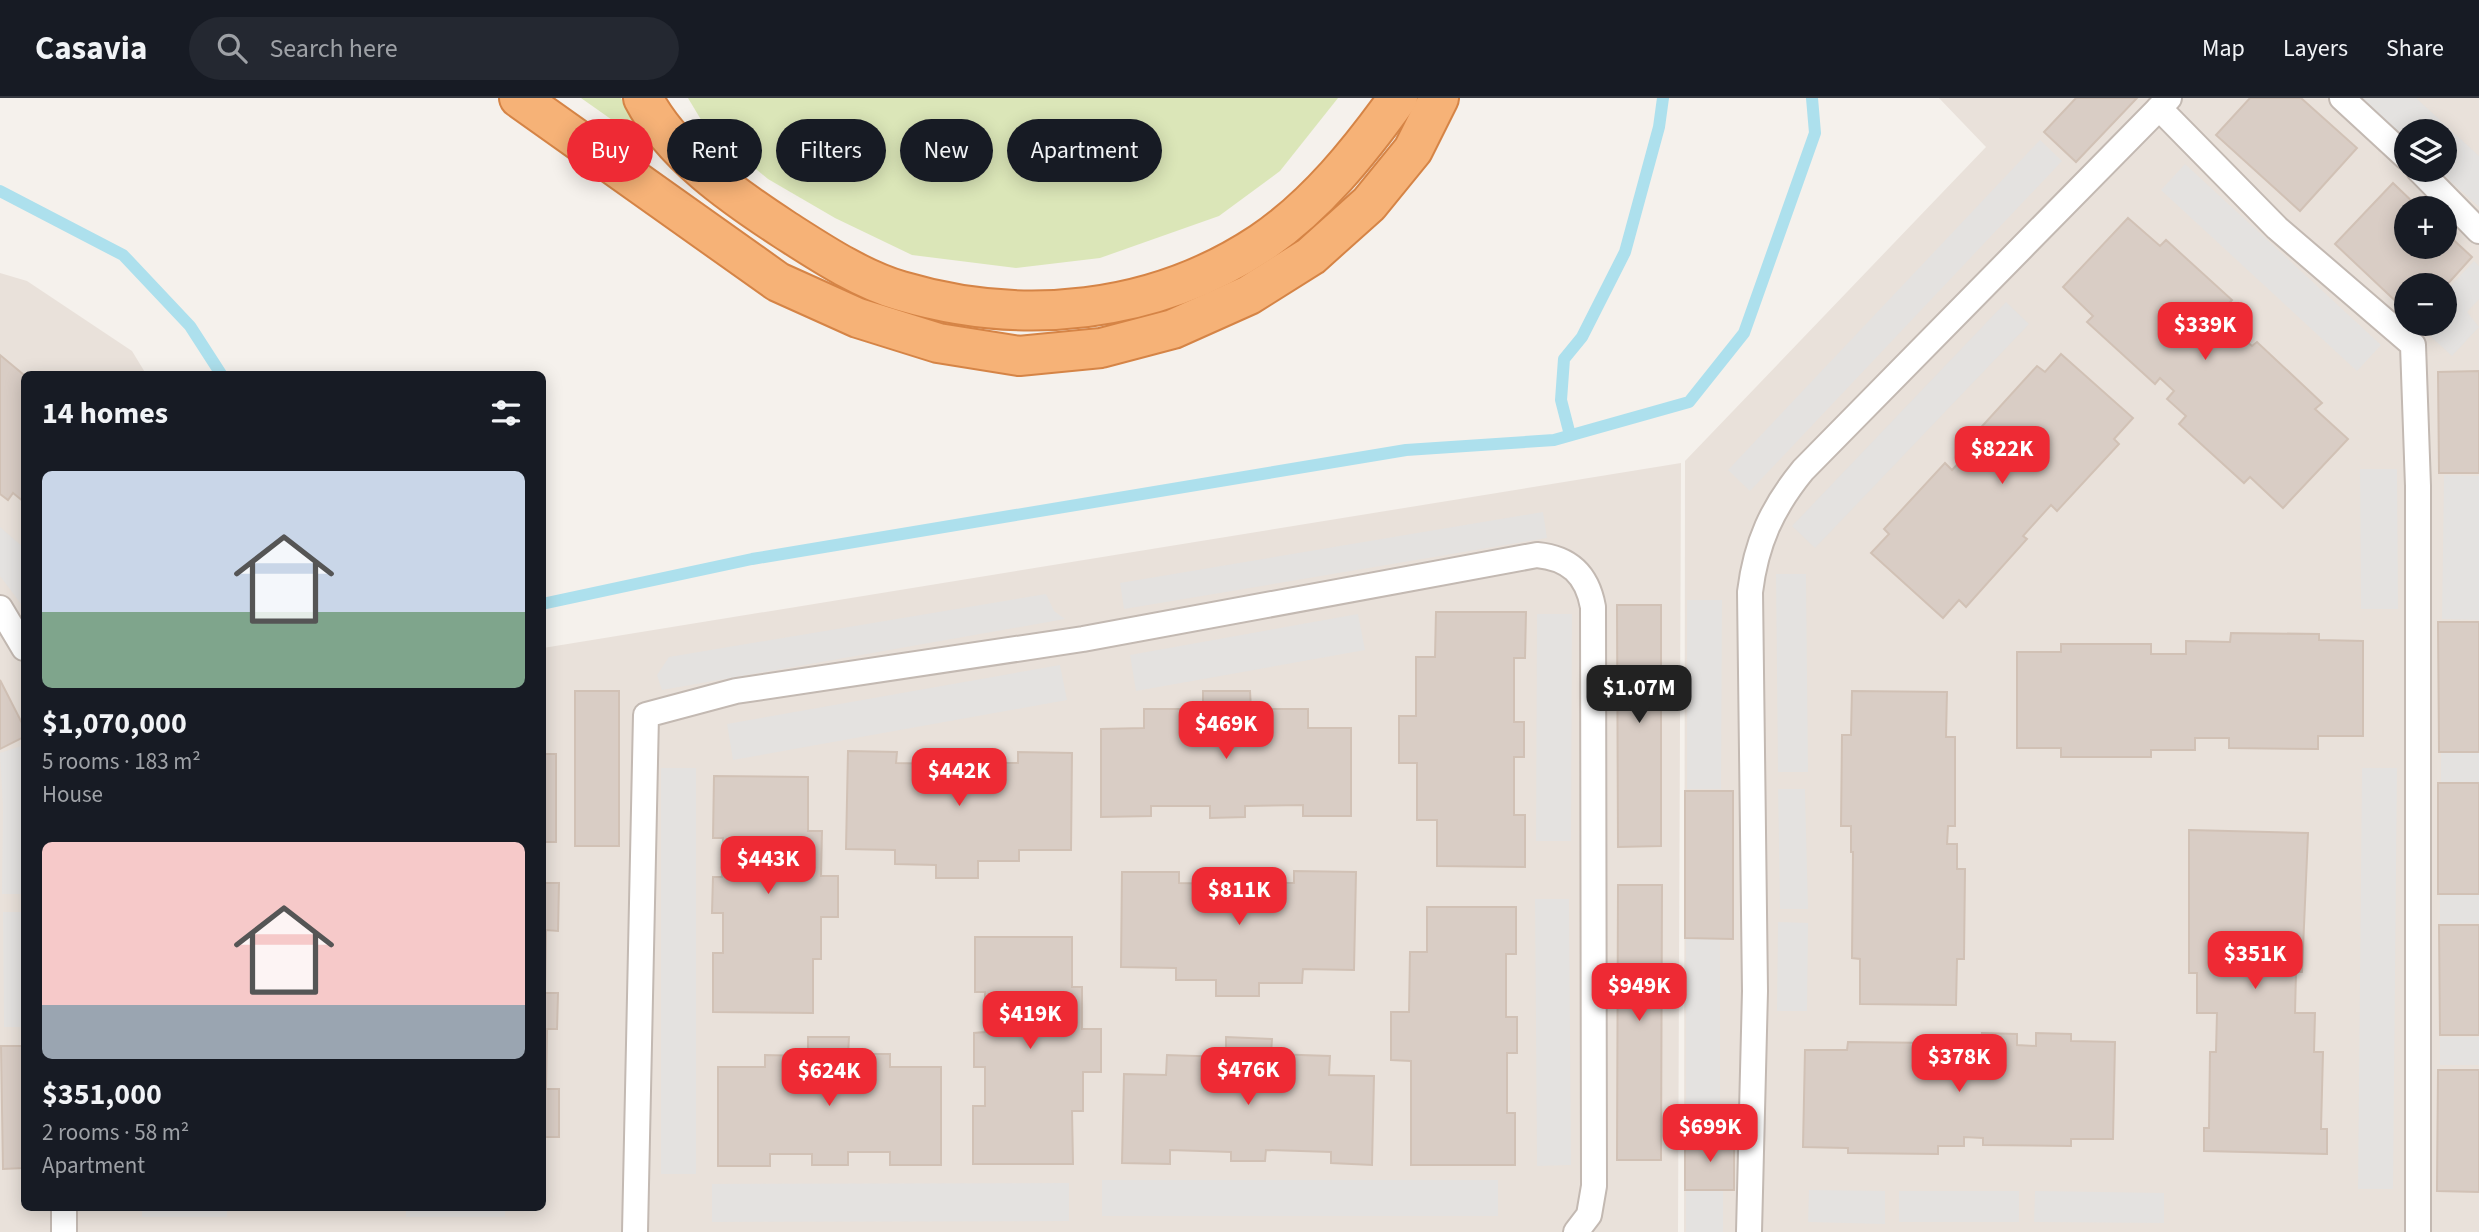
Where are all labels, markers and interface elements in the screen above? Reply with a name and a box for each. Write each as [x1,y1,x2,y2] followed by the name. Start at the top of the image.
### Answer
[189,17,679,80] search box
[35,25,147,72] text: Casavia
[213,29,251,67] icon: search
[269,30,398,67] text: Search here
[2202,31,2245,66] text: Map
[2283,31,2348,66] text: Layers
[2386,31,2444,66] text: Share
[567,119,653,182] chip: Buy
[667,119,762,182] chip: Rent
[776,119,886,182] chip: Filters
[900,119,993,182] chip: New
[1007,119,1162,182] chip: Apartment
[2394,119,2457,336] map controls
[2394,119,2457,182] button: layers
[2394,196,2457,259] button: +
[2394,273,2457,336] button: −
[2156,302,2254,362] pin: $339K
[2174,308,2236,341] text: $339K
[42,392,168,435] text: 14 homes
[487,394,525,432] icon: filters
[1953,426,2051,486] pin: $822K
[1971,432,2033,465] text: $822K
[221,516,347,642] icon: home
[1582,666,1696,725] pin: $1.07M
[1602,671,1676,704] text: $1.07M
[42,702,187,745] text: $1,070,000
[1177,702,1275,761] pin: $469K
[1195,707,1257,740] text: $469K
[42,745,201,778] text: 5 rooms · 183 m²
[910,748,1008,808] pin: $442K
[928,754,990,787] text: $442K
[42,778,103,811] text: House
[719,836,817,896] pin: $443K
[737,842,799,875] text: $443K
[1190,868,1288,927] pin: $811K
[1208,873,1270,906] text: $811K
[221,887,347,1013] icon: home
[2206,932,2304,991] pin: $351K
[2224,937,2286,970] text: $351K
[1590,964,1688,1023] pin: $949K
[1608,969,1670,1002] text: $949K
[981,992,1079,1051] pin: $419K
[999,997,1061,1030] text: $419K
[1910,1034,2008,1094] pin: $378K
[1928,1040,1990,1073] text: $378K
[780,1048,878,1108] pin: $624K
[1199,1048,1297,1107] pin: $476K
[1217,1053,1279,1086] text: $476K
[798,1054,860,1087] text: $624K
[42,1073,162,1116] text: $351,000
[1661,1104,1759,1164] pin: $699K
[1679,1110,1741,1143] text: $699K
[42,1116,189,1149] text: 2 rooms · 58 m²
[42,1149,145,1182] text: Apartment

